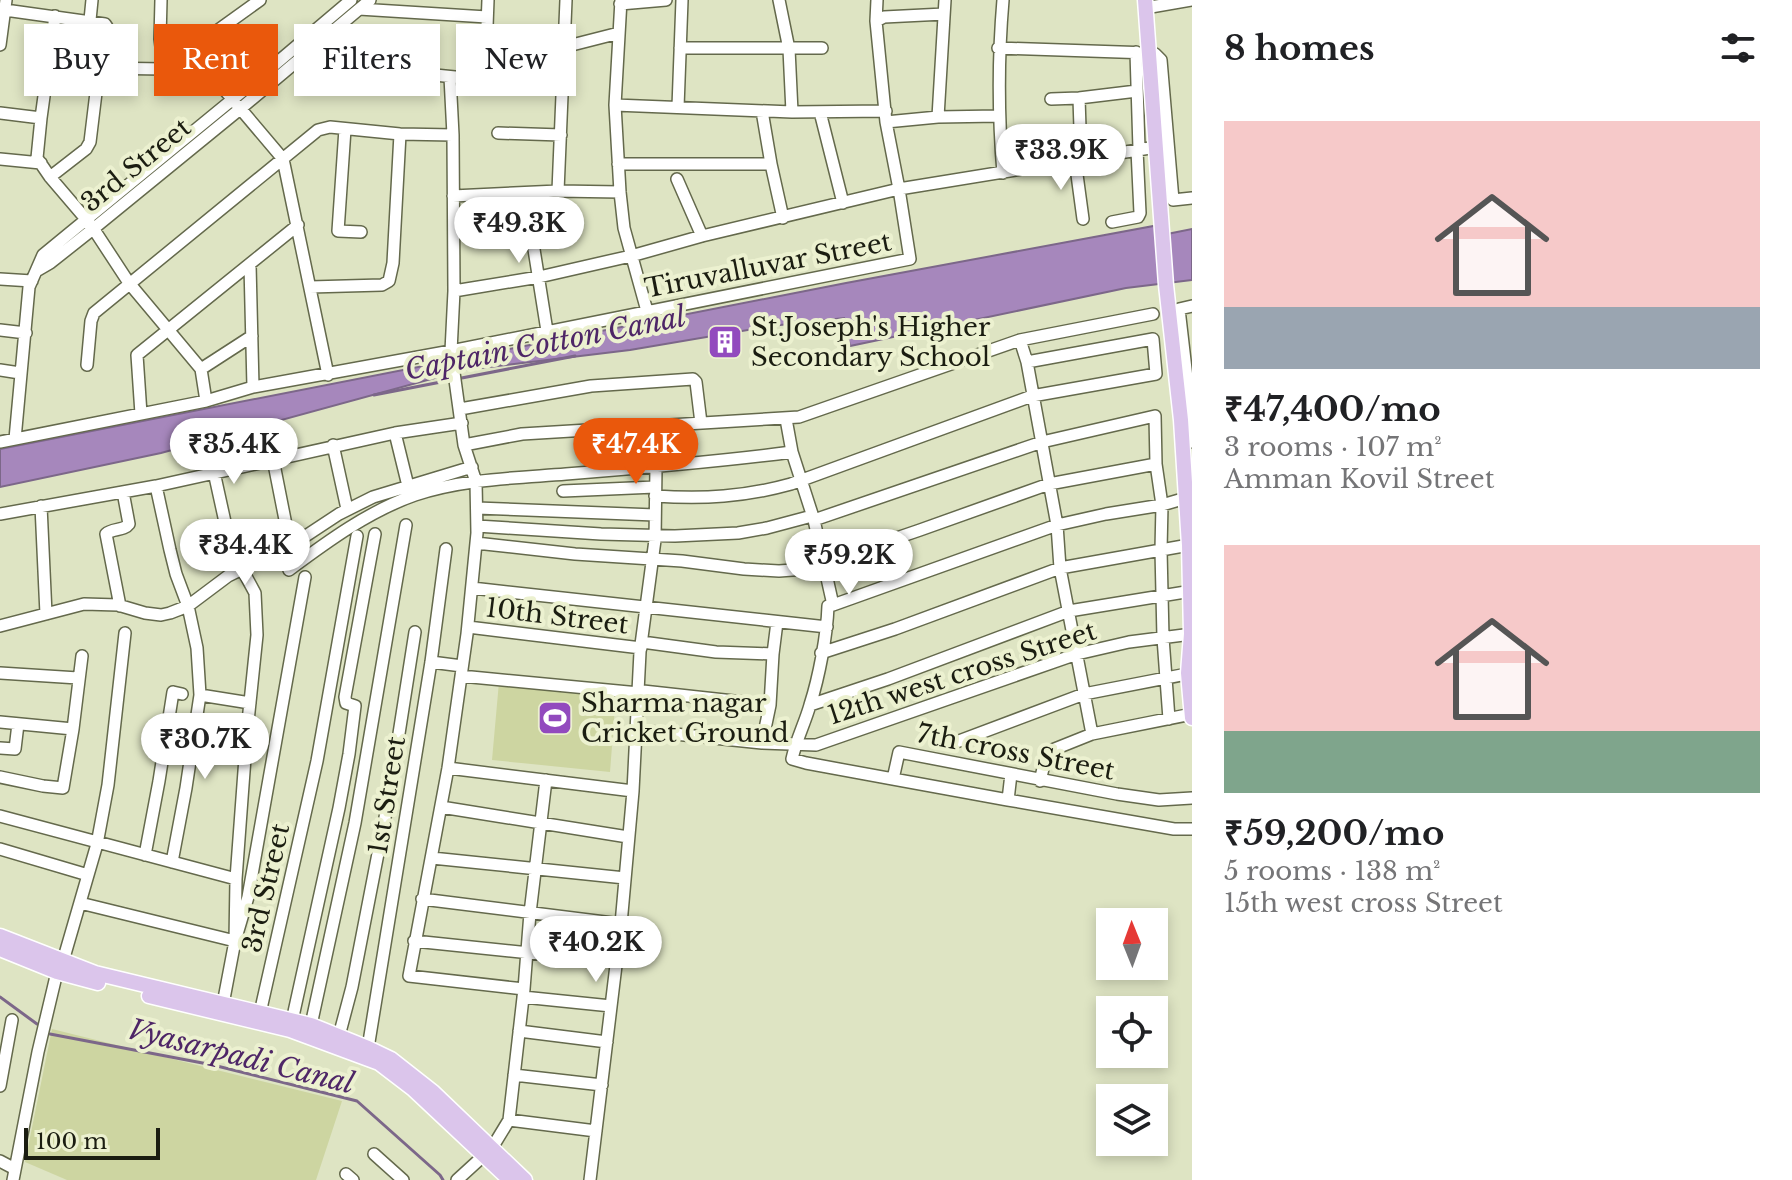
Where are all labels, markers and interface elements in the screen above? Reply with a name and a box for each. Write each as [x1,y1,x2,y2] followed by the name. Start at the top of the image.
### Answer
[24,24,138,96] chip: Buy
[154,24,278,96] chip: Rent
[294,24,440,96] chip: Filters
[456,24,576,96] chip: New
[1716,26,1760,70] icon: filters
[1224,27,1375,69] text: 8 homes
[75,111,197,219] street label: 3rd Street
[996,124,1126,192] pin: ₹33.9K
[1014,134,1108,166] text: ₹33.9K
[1420,173,1564,317] icon: home
[454,197,584,265] pin: ₹49.3K
[472,207,566,239] text: ₹49.3K
[642,225,894,305] street label: Tiruvalluvar Street
[402,299,689,388] water label: Captain Cotton Canal
[751,311,991,373] place label: St.Joseph's Higher Secondary School
[706,323,744,361] building icon: St.Joseph's Higher Secondary School
[1224,388,1441,430] text: ₹47,400/mo
[169,418,299,486] pin: ₹35.4K
[571,418,701,486] pin: ₹47.4K
[188,428,280,460] text: ₹35.4K
[591,428,681,460] text: ₹47.4K
[1224,431,1442,463] text: 3 rooms · 107 m²
[1224,463,1494,495] text: Amman Kovil Street
[180,519,310,587] pin: ₹34.4K
[198,529,292,561] text: ₹34.4K
[784,529,914,597] pin: ₹59.2K
[803,539,895,571] text: ₹59.2K
[484,591,630,641] street label: 10th Street
[1420,597,1564,741] icon: home
[824,614,1100,731] street label: 12th west cross Street
[581,687,789,749] place label: Sharma nagar Cricket Ground
[536,699,574,737] sports icon: Sharma nagar Cricket Ground
[140,713,270,781] pin: ₹30.7K
[915,717,1118,787] street label: 7th cross Street
[159,723,251,755] text: ₹30.7K
[362,734,412,856] street label: 1st Street
[1224,812,1444,854] text: ₹59,200/mo
[236,820,296,956] street label: 3rd Street
[1224,855,1441,887] text: 5 rooms · 138 m²
[1224,887,1503,919] text: 15th west cross Street
[1096,908,1168,980] north arrow
[1096,908,1168,1156] map controls
[531,916,661,984] pin: ₹40.2K
[548,926,644,958] text: ₹40.2K
[1096,996,1168,1068] button: locate
[124,1011,358,1102] water label: Vyasarpadi Canal
[1096,1084,1168,1156] button: layers
[24,1124,160,1160] scale bar
[36,1128,107,1155] text: 100 m

